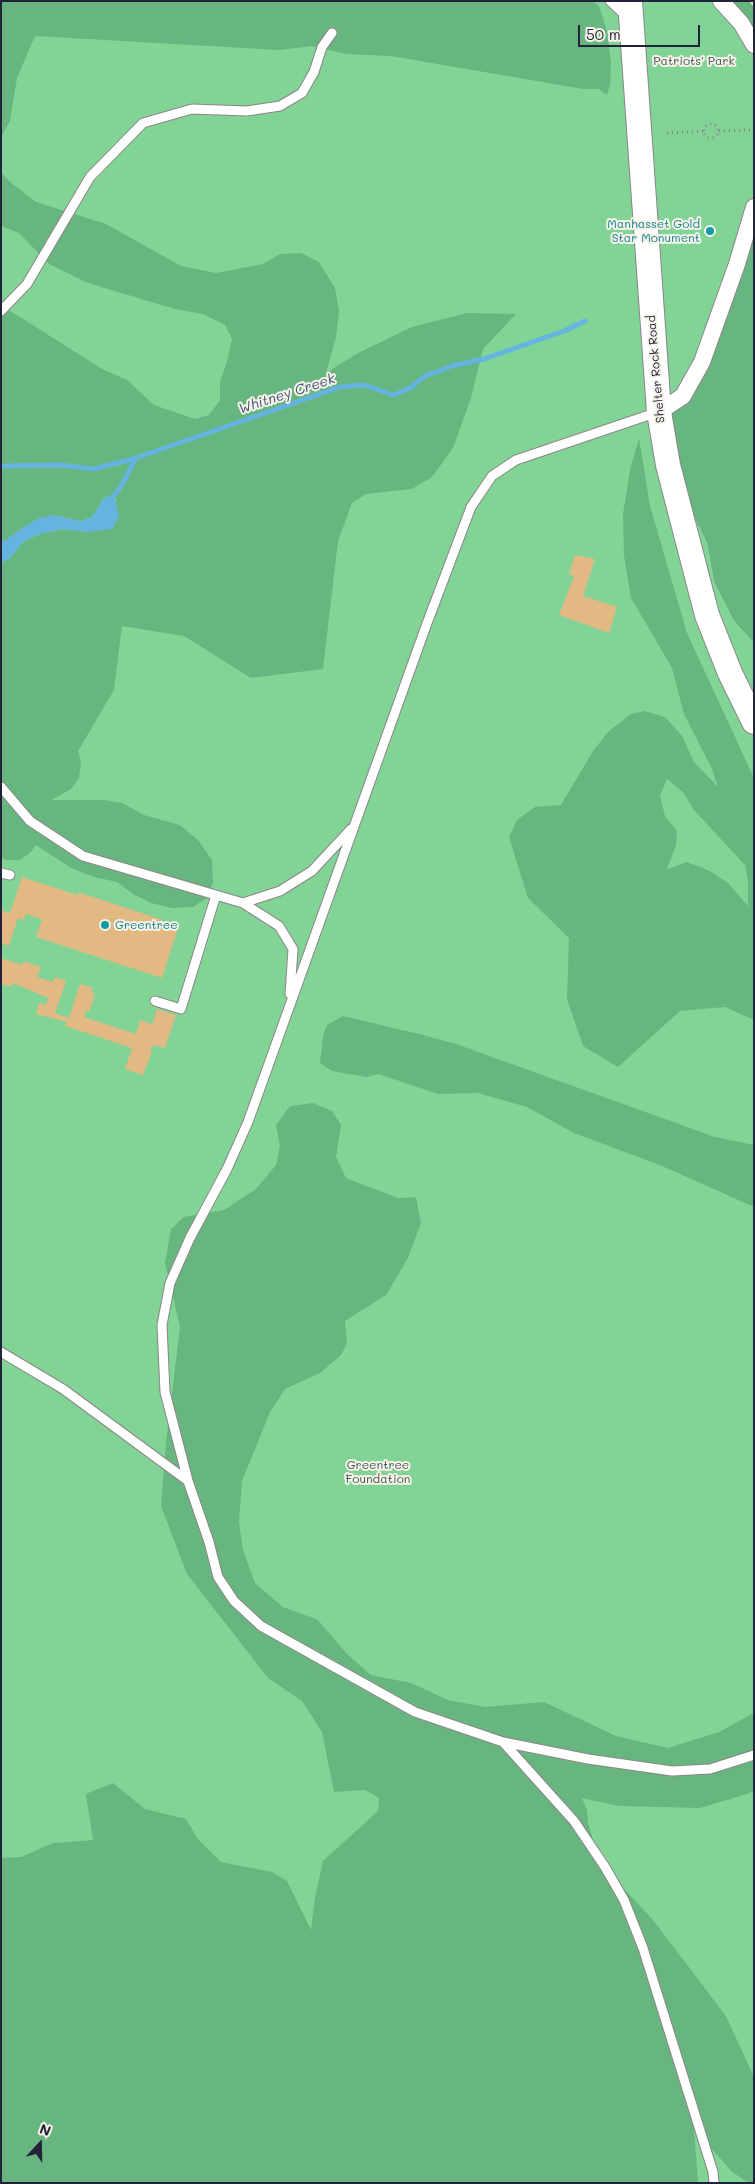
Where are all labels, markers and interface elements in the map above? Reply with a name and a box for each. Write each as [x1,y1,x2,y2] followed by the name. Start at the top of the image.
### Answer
[580,15,702,47] scale bar
[586,24,621,44] text: 50 m
[653,54,735,68] park label: Patriots' Park
[607,217,700,245] place label: Manhasset Gold Star Monument
[704,225,716,237] marker: Manhasset Gold Star Monument
[644,314,668,424] street label: Shelter Rock Road
[237,370,337,418] water label: Whitney Creek
[115,918,178,932] place label: Greentree
[99,919,111,931] marker: Greentree
[346,1458,410,1486] park label: Greentree Foundation
[15,2119,65,2169] north arrow
[37,2119,54,2140] text: N

